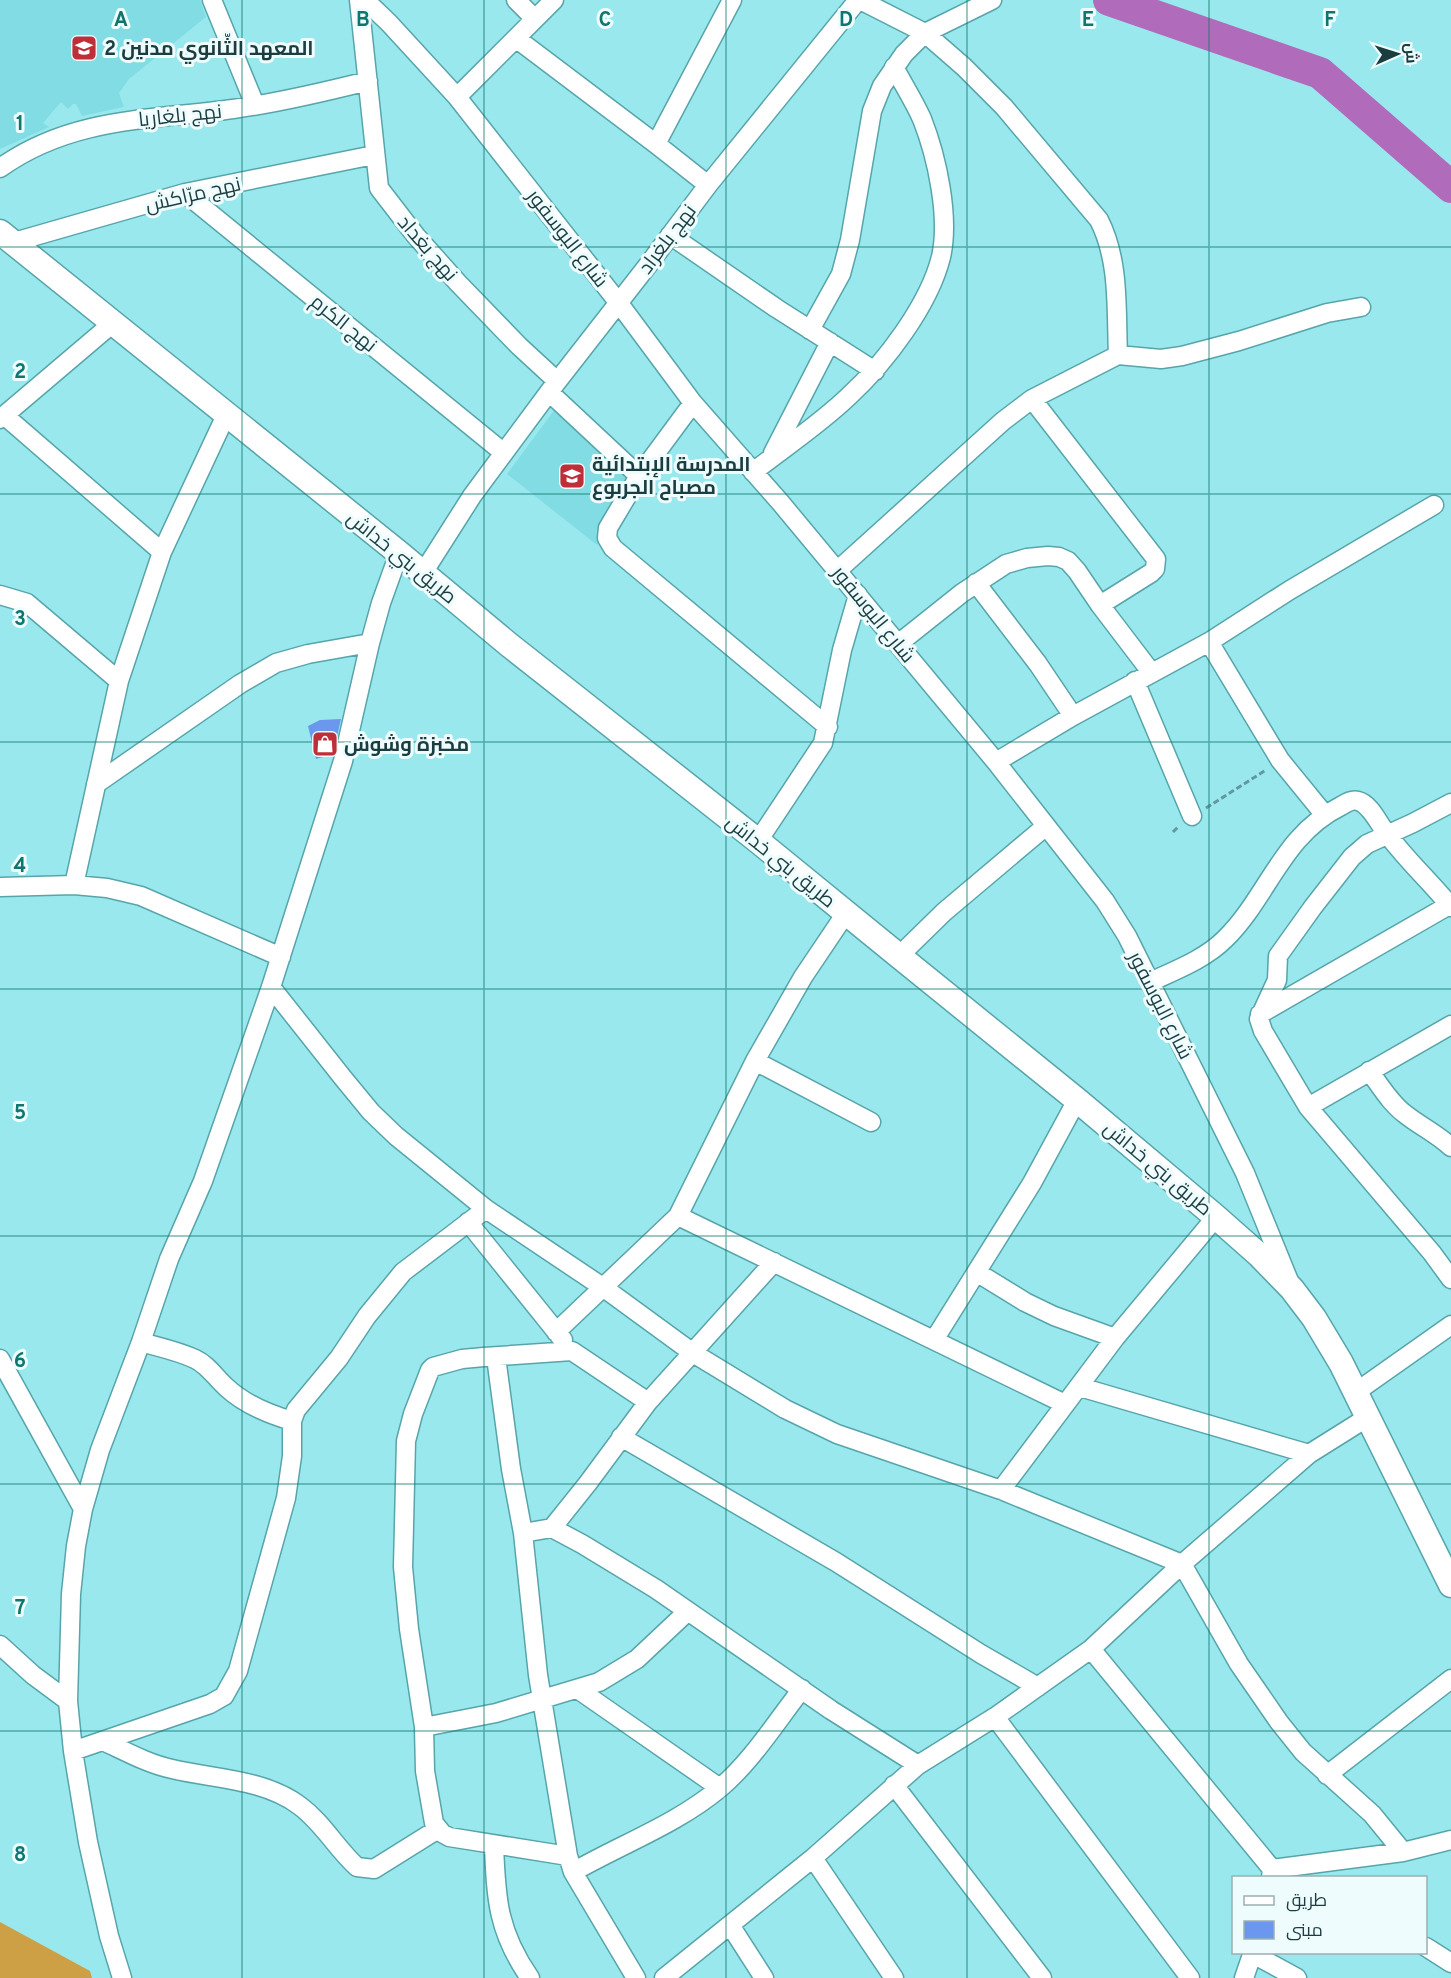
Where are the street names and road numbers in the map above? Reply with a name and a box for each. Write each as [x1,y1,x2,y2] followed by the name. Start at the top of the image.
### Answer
[137,100,223,134] street label: نهج بلغاريا
[143,172,244,220] street label: نهج مرّاكش
[519,184,613,294] street label: شارع البوسفور
[634,200,703,280] street label: نهج بلغراد
[391,211,462,288] street label: نهج بغداد
[304,290,381,359] street label: نهج الكرم
[340,506,461,612] street label: طريق بني خداش
[825,560,920,669] street label: شارع البوسفور
[719,810,840,916] street label: طريق بني خداش
[1120,947,1198,1064] street label: شارع البوسفور
[1096,1116,1216,1223] street label: طريق بني خداش

